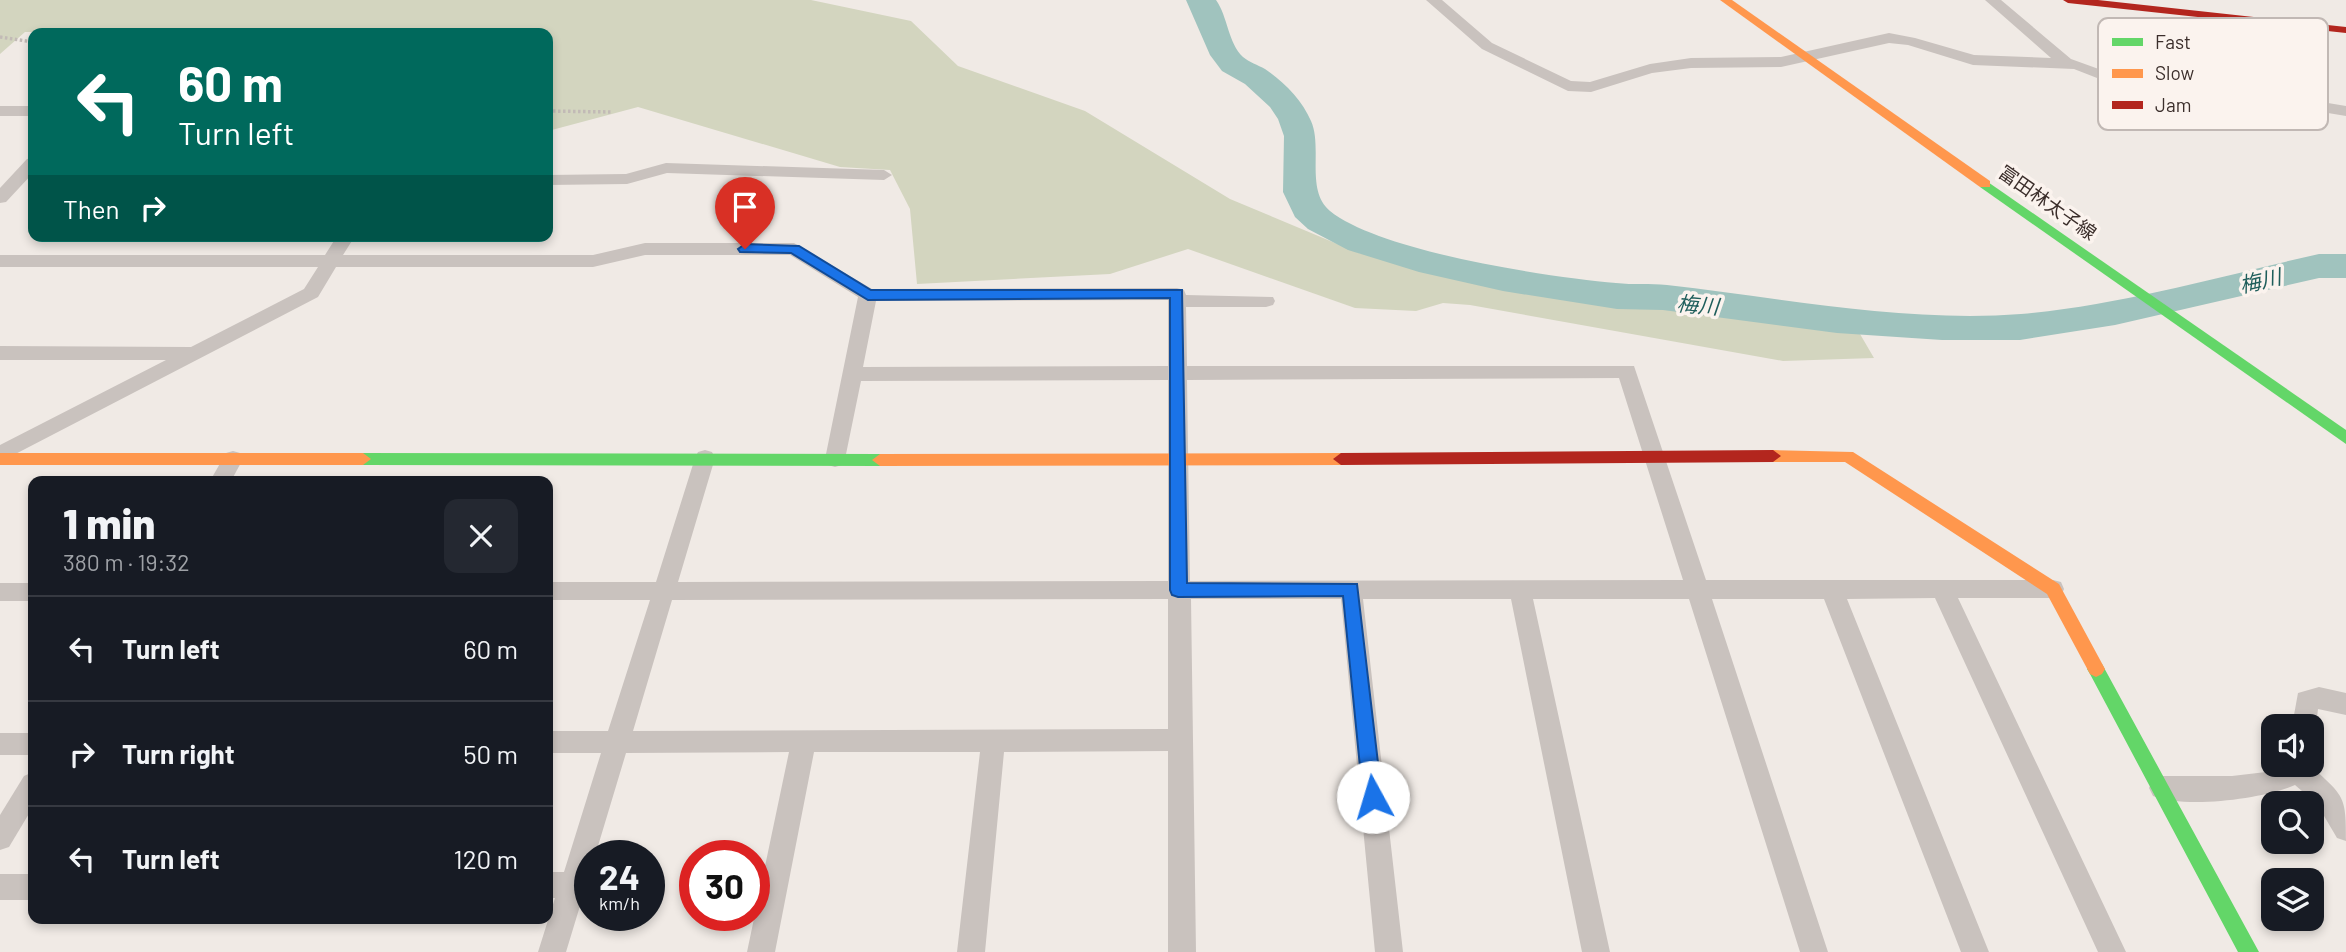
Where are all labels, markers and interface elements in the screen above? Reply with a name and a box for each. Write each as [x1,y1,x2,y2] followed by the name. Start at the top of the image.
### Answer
[2098,18,2328,130] legend
[2155,30,2191,53] text: Fast
[178,53,283,112] text: 60 m
[63,56,154,147] icon: left
[2155,61,2194,84] text: Slow
[2155,93,2191,116] text: Jam
[178,113,295,151] text: Turn left
[1995,160,2101,244] street label: 富田林太子線
[715,177,775,249] pin
[726,188,764,226] icon: arrive
[134,189,172,227] icon: right
[63,193,120,224] text: Then
[2237,263,2285,297] water label: 梅川
[1676,290,1722,318] water label: 梅川
[63,497,155,547] text: 1 min
[444,499,518,573] button: close
[63,548,189,576] text: 380 m · 19:32
[63,630,101,668] icon: left
[122,633,220,664] text: Turn left
[463,633,518,664] text: 60 m
[2261,714,2324,931] map controls
[2261,714,2324,777] button: sound
[63,735,101,773] icon: right
[122,738,235,769] text: Turn right
[463,738,518,769] text: 50 m
[1336,760,1410,834] position arrow
[2261,791,2324,854] button: search
[63,840,101,878] icon: left
[679,840,770,931] speed limit sign: 30
[122,843,220,874] text: Turn left
[454,843,518,874] text: 120 m
[599,855,640,897] text: 24
[2261,868,2324,931] button: layers
[599,892,640,914] text: km/h

